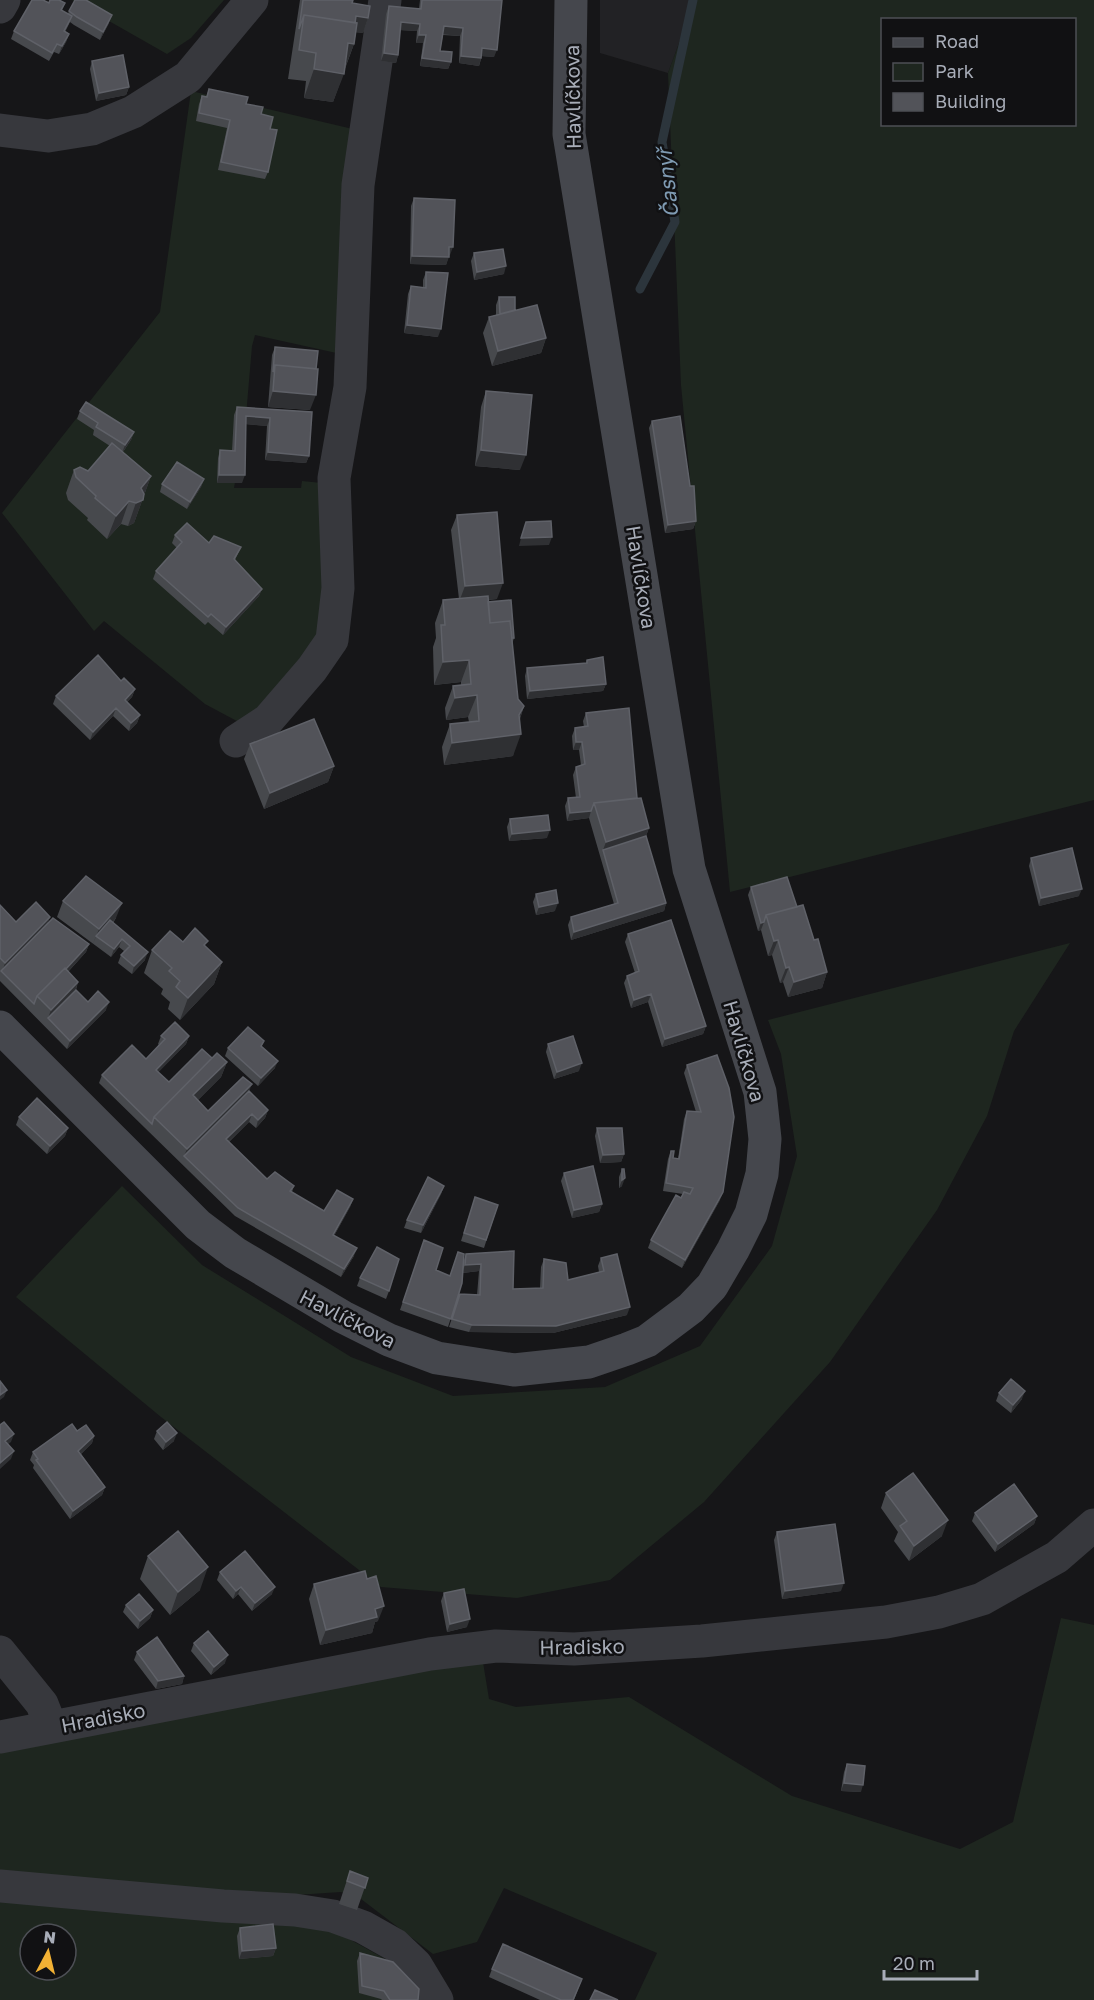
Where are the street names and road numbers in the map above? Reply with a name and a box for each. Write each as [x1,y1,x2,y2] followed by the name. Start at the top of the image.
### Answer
[559,45,585,149] street label: Havlíčkova
[622,524,662,630] street label: Havlíčkova
[719,998,771,1104] street label: Havlíčkova
[296,1284,400,1352] street label: Havlíčkova
[539,1633,625,1659] street label: Hradisko
[59,1697,147,1737] street label: Hradisko

